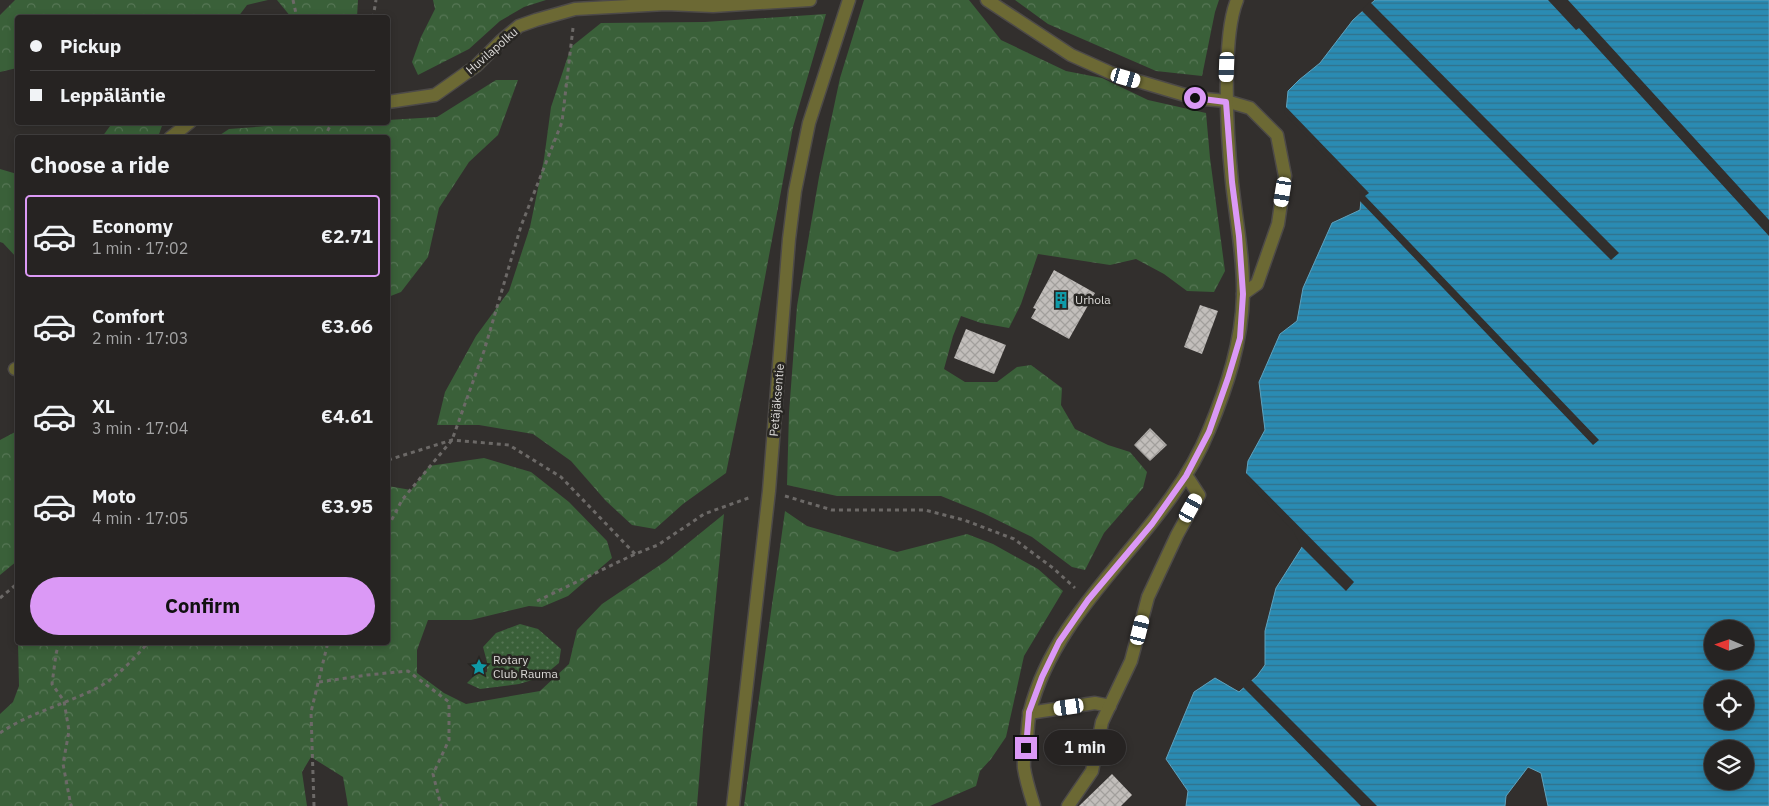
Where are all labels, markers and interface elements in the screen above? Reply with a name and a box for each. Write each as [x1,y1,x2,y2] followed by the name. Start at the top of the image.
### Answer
[463,24,521,77] street label: Huvilapolku
[60,34,121,58] text: Pickup
[1218,52,1235,82] car
[1109,67,1142,89] car
[60,83,166,107] text: Leppäläntie
[1184,87,1206,109] route start
[30,150,170,179] text: Choose a ride
[1273,176,1292,208] car
[32,214,77,259] icon: car
[92,214,173,238] text: Economy
[321,224,373,248] text: €2.71
[92,238,188,258] text: 1 min · 17:02
[1051,290,1071,310] building icon: Urhola
[1075,292,1111,307] place label: Urhola
[32,304,77,349] icon: car
[92,304,165,328] text: Comfort
[321,314,373,338] text: €3.66
[92,328,188,348] text: 2 min · 17:03
[766,363,787,437] street label: Petäjäksentie
[32,394,77,439] icon: car
[92,394,115,418] text: XL
[321,404,373,428] text: €4.61
[92,418,188,438] text: 3 min · 17:04
[32,484,77,529] icon: car
[92,484,136,508] text: Moto
[1177,491,1204,525] car
[321,494,373,518] text: €3.95
[92,508,188,528] text: 4 min · 17:05
[30,577,375,635] button: Confirm
[1129,614,1150,646] car
[1704,620,1754,670] north arrow
[1704,620,1754,790] map controls
[493,652,559,681] place label: Rotary Club Rauma
[469,657,489,677] place icon: Rotary Club Rauma
[1704,680,1754,730] button: locate
[1053,697,1084,717] car
[1044,730,1126,766] callout: 1 min
[1015,737,1037,759] route end
[1064,737,1106,757] text: 1 min
[1704,740,1754,790] button: layers

